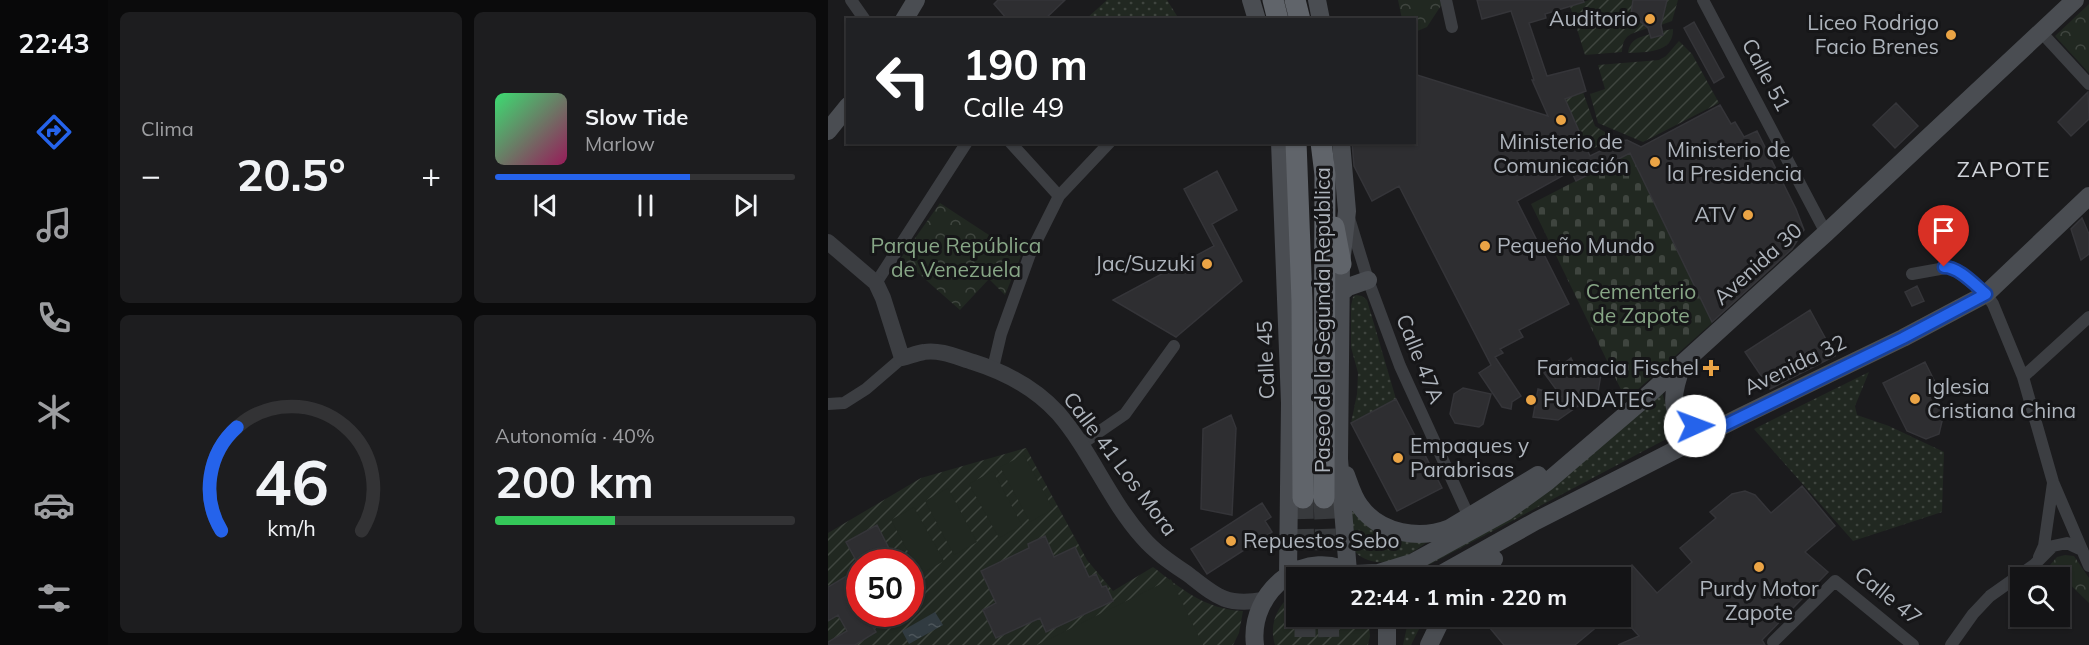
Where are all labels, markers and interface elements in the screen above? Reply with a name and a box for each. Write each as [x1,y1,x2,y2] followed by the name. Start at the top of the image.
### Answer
[1549,5,1638,31] place label: Auditorio
[1807,9,1939,59] place label: Liceo Rodrigo Facio Brenes
[1643,12,1657,26] marker: Auditorio
[18,26,90,60] text: 22:43
[1944,28,1958,42] marker: Liceo Rodrigo Facio Brenes
[1737,34,1797,115] street label: Calle 51
[963,38,1088,91] text: 190 m
[864,42,942,120] icon: left
[963,90,1064,124] text: Calle 49
[585,103,688,131] text: Slow Tide
[33,111,75,153] icon: directions
[1554,113,1568,127] marker: Ministerio de Comunicación
[141,116,194,141] text: Clima
[1493,128,1629,178] place label: Ministerio de Comunicación
[585,131,655,156] text: Marlow
[1667,136,1802,186] place label: Ministerio de la Presidencia
[236,146,346,202] text: 20.5°
[141,154,161,195] text: −
[421,154,441,195] text: +
[1648,155,1662,169] marker: Ministerio de la Presidencia
[1957,155,2051,183] district label: ZAPOTE
[1309,167,1335,473] street label: Paseo de la Segunda República
[529,189,562,222] icon: previous
[629,189,662,222] icon: pause
[729,189,762,222] icon: next
[1695,201,1736,227] place label: ATV
[33,204,75,246] icon: music
[1918,205,1969,267] pin
[1741,208,1755,222] marker: ATV
[1927,214,1960,247] icon: arrive
[1708,217,1807,310] street label: Avenida 30
[871,232,1041,282] park label: Parque República de Venezuela
[1497,232,1655,258] place label: Pequeño Mundo
[1478,239,1492,253] marker: Pequeño Mundo
[1095,250,1195,276] place label: Jac/Suzuki
[1200,257,1214,271] marker: Jac/Suzuki
[1586,278,1696,328] park label: Cementerio de Zapote
[33,297,75,339] icon: phone
[1391,310,1451,408] street label: Calle 47A
[1251,320,1279,400] street label: Calle 45
[1739,328,1850,400] street label: Avenida 32
[1537,354,1699,380] place label: Farmacia Fischel
[1704,361,1718,375] marker: Farmacia Fischel
[1927,373,2076,423] place label: Iglesia Cristiana China
[1058,386,1183,541] street label: Calle 41 Los Mora
[1543,386,1654,412] place label: FUNDATEC
[33,391,75,433] icon: climate
[1908,392,1922,406] marker: Iglesia Cristiana China
[1524,393,1538,407] marker: FUNDATEC
[1663,394,1727,458] position arrow
[495,423,655,448] text: Autonomía · 40%
[1410,432,1529,482] place label: Empaques y Parabrisas
[254,442,328,521] text: 46
[1391,451,1405,465] marker: Empaques y Parabrisas
[495,453,654,509] text: 200 km
[33,484,75,526] icon: car
[267,514,315,541] text: km/h
[1243,527,1399,553] place label: Repuestos Sebo
[1224,534,1238,548] marker: Repuestos Sebo
[846,549,924,627] speed limit sign: 50
[1752,560,1766,574] marker: Purdy Motor Zapote
[1850,560,1927,630] street label: Calle 47
[2010,567,2070,627] map controls
[2010,567,2070,627] button: search
[1699,575,1819,625] place label: Purdy Motor Zapote
[33,577,75,619] icon: filters
[1350,583,1567,611] text: 22:44 · 1 min · 220 m

